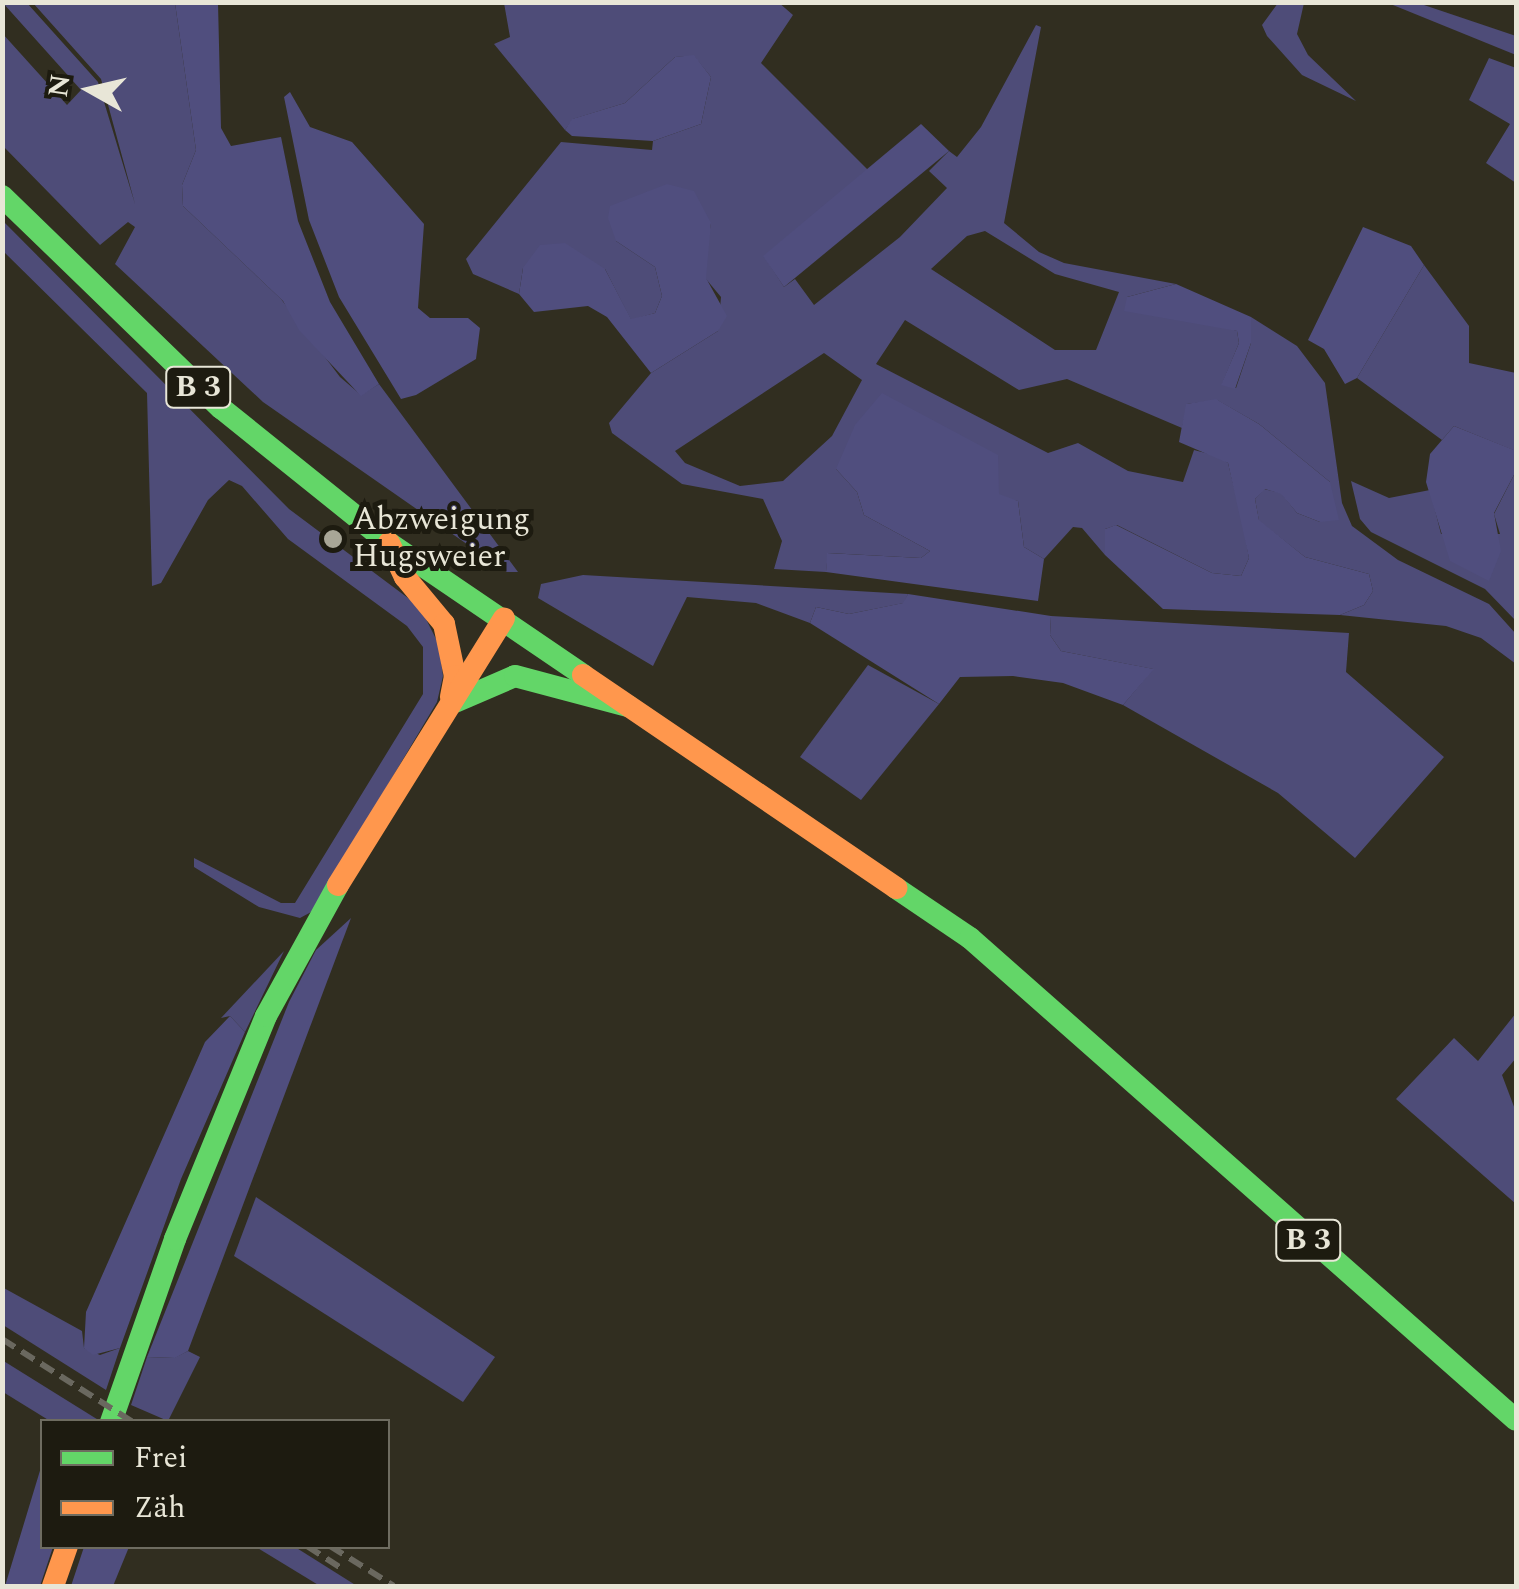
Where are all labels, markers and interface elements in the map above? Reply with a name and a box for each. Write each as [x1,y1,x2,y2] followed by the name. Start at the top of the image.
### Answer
[40,40,140,140] north arrow
[37,71,83,100] text: N
[163,362,233,412] road number: B 3
[353,502,530,577] place label: Abzweigung Hugsweier
[322,528,344,550] marker: Abzweigung Hugsweier
[1273,1215,1343,1265] road number: B 3
[40,1419,390,1549] legend
[134,1435,187,1481] text: Frei
[134,1485,185,1531] text: Zäh

